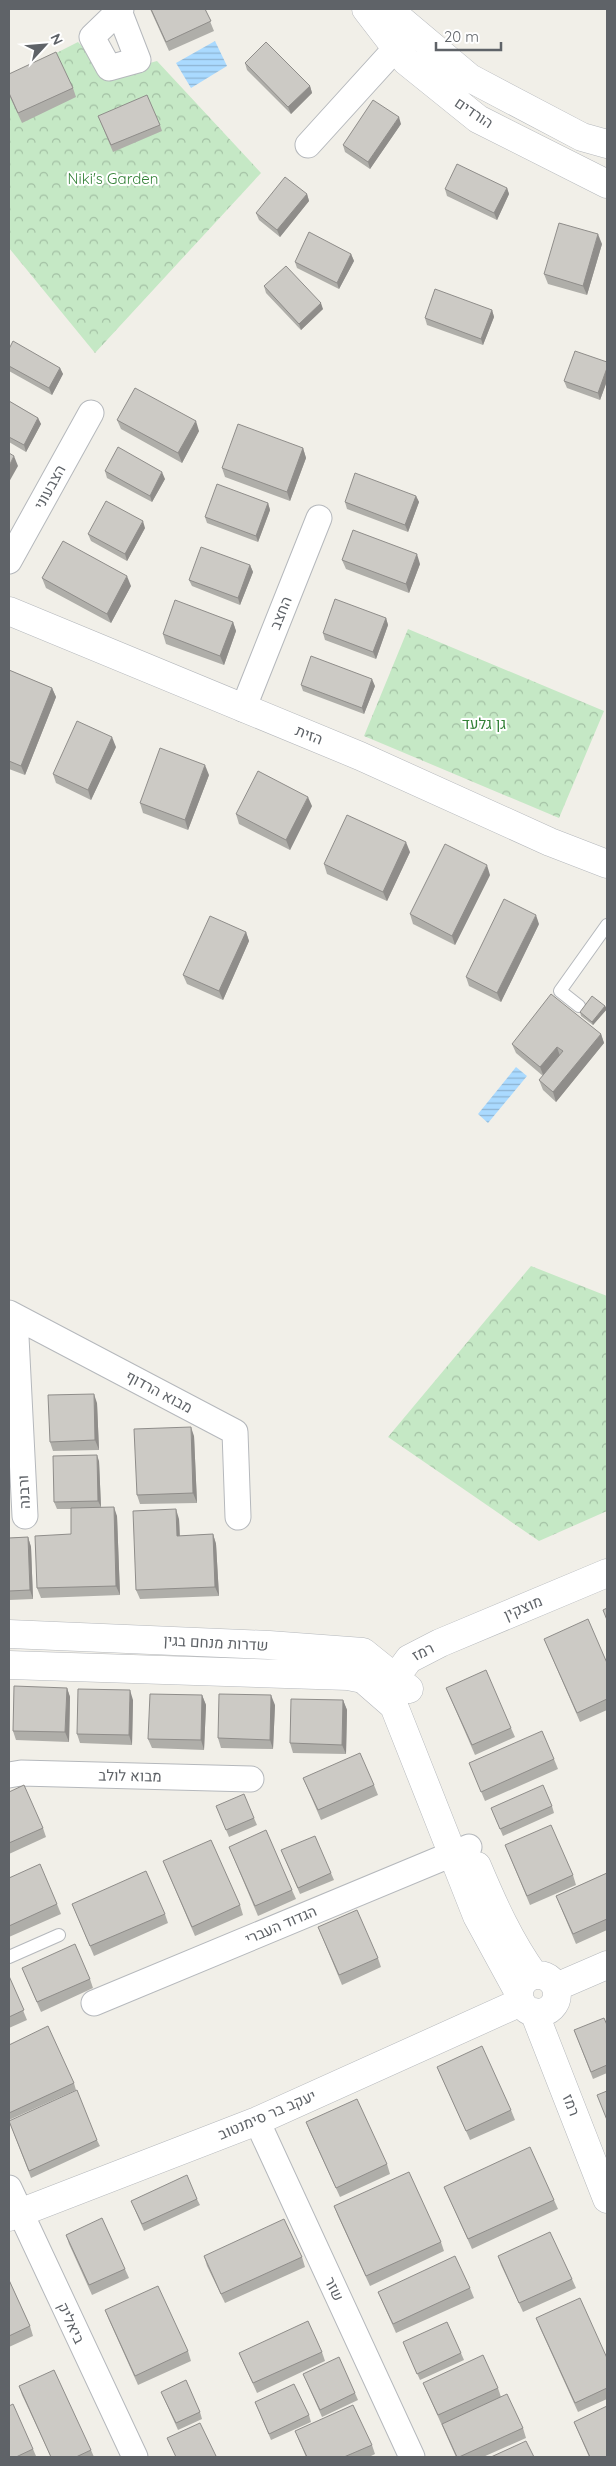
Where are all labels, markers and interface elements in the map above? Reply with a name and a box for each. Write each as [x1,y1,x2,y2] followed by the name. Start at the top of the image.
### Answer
[20,20,70,70] north arrow
[436,20,501,52] scale bar
[444,27,479,46] text: 20 m
[46,31,67,48] text: N
[451,93,497,132] street label: הורדים
[68,169,158,188] park label: Niki's Garden
[30,461,70,512] street label: הצבעוני
[265,593,296,632] street label: החצב
[462,714,506,733] park label: גן גלעד
[293,720,326,749] street label: הזית
[123,1366,196,1417] street label: מבוא הרדוף
[13,1475,34,1509] street label: ורבנה
[501,1591,545,1624] street label: מוצקין
[163,1630,269,1655] street label: שדרות מנחם בגין
[409,1638,437,1665] street label: רמז
[98,1765,162,1786] street label: מבוא לולב
[242,1901,320,1948] street label: הגדוד העברי
[215,2085,319,2144] street label: יעקב בר סימנטוב
[559,2091,584,2119] street label: רמז
[321,2274,348,2304] street label: שזר
[54,2299,89,2347] street label: ביאליק

